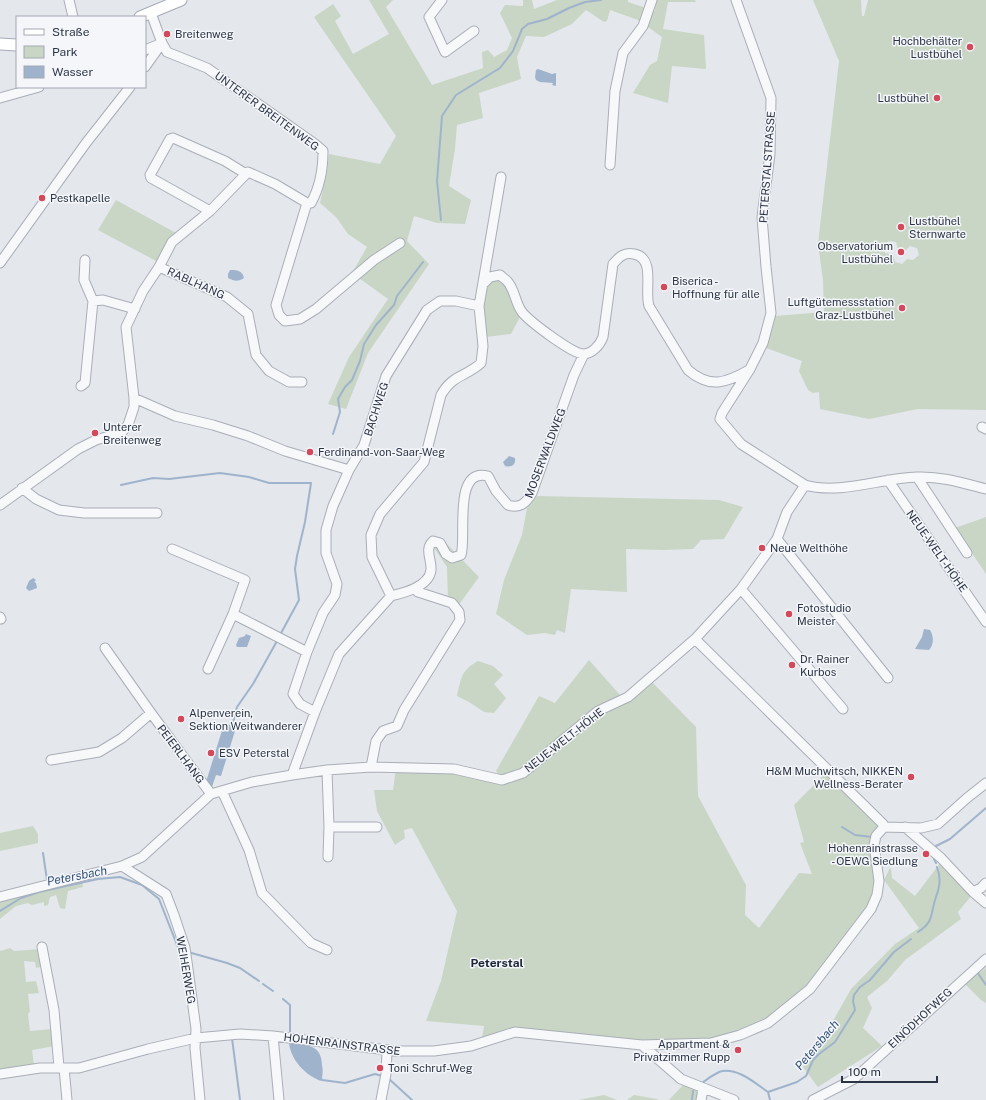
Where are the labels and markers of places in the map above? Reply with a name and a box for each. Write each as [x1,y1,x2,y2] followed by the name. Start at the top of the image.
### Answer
[175,28,234,40] place label: Breitenweg
[162,29,172,39] marker: Breitenweg
[892,35,962,60] place label: Hochbehälter Lustbühel
[965,42,975,52] marker: Hochbehälter Lustbühel
[878,92,929,104] place label: Lustbühel
[932,93,942,103] marker: Lustbühel
[50,192,110,204] place label: Pestkapelle
[37,193,47,203] marker: Pestkapelle
[909,215,966,240] place label: Lustbühel Sternwarte
[896,222,906,232] marker: Lustbühel Sternwarte
[818,240,893,265] place label: Observatorium Lustbühel
[896,247,906,257] marker: Observatorium Lustbühel
[672,275,760,300] place label: Biserica - Hoffnung für alle
[659,282,669,292] marker: Biserica - Hoffnung für alle
[787,296,894,321] place label: Luftgütemessstation Graz-Lustbühel
[897,303,907,313] marker: Luftgütemessstation Graz-Lustbühel
[103,421,162,446] place label: Unterer Breitenweg
[90,428,100,438] marker: Unterer Breitenweg
[318,446,445,458] place label: Ferdinand-von-Saar-Weg
[305,447,315,457] marker: Ferdinand-von-Saar-Weg
[770,542,848,554] place label: Neue Welthöhe
[757,543,767,553] marker: Neue Welthöhe
[797,602,851,627] place label: Fotostudio Meister
[784,609,794,619] marker: Fotostudio Meister
[800,653,849,678] place label: Dr. Rainer Kurbos
[787,660,797,670] marker: Dr. Rainer Kurbos
[189,707,302,732] place label: Alpenverein, Sektion Weitwanderer
[176,714,186,724] marker: Alpenverein, Sektion Weitwanderer
[219,747,290,759] place label: ESV Peterstal
[206,748,216,758] marker: ESV Peterstal
[766,765,903,790] place label: H&M Muchwitsch, NIKKEN Wellness-Berater
[906,772,916,782] marker: H&M Muchwitsch, NIKKEN Wellness-Berater
[828,842,918,867] place label: Hohenrainstrasse - OEWG Siedlung
[921,849,931,859] marker: Hohenrainstrasse - OEWG Siedlung
[633,1038,730,1063] place label: Appartment & Privatzimmer Rupp
[733,1045,743,1055] marker: Appartment & Privatzimmer Rupp
[388,1062,473,1074] place label: Toni Schruf-Weg
[375,1063,385,1073] marker: Toni Schruf-Weg

